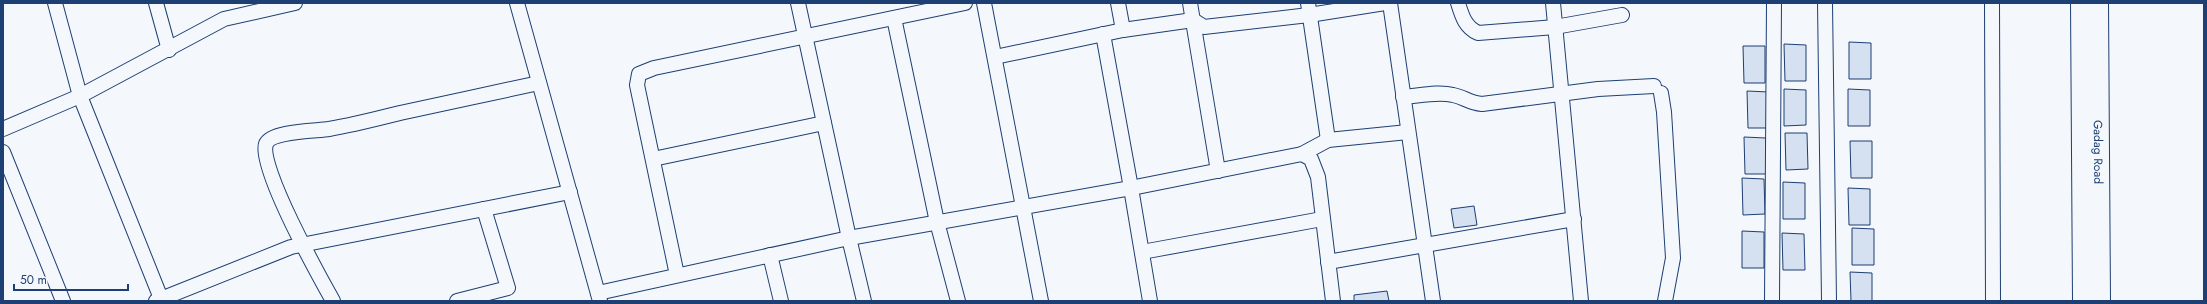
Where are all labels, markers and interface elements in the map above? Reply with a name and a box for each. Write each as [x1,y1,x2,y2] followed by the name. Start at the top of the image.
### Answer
[2089,120,2107,184] street label: Gadag Road
[14,266,128,292] scale bar
[20,271,47,289] text: 50 m

